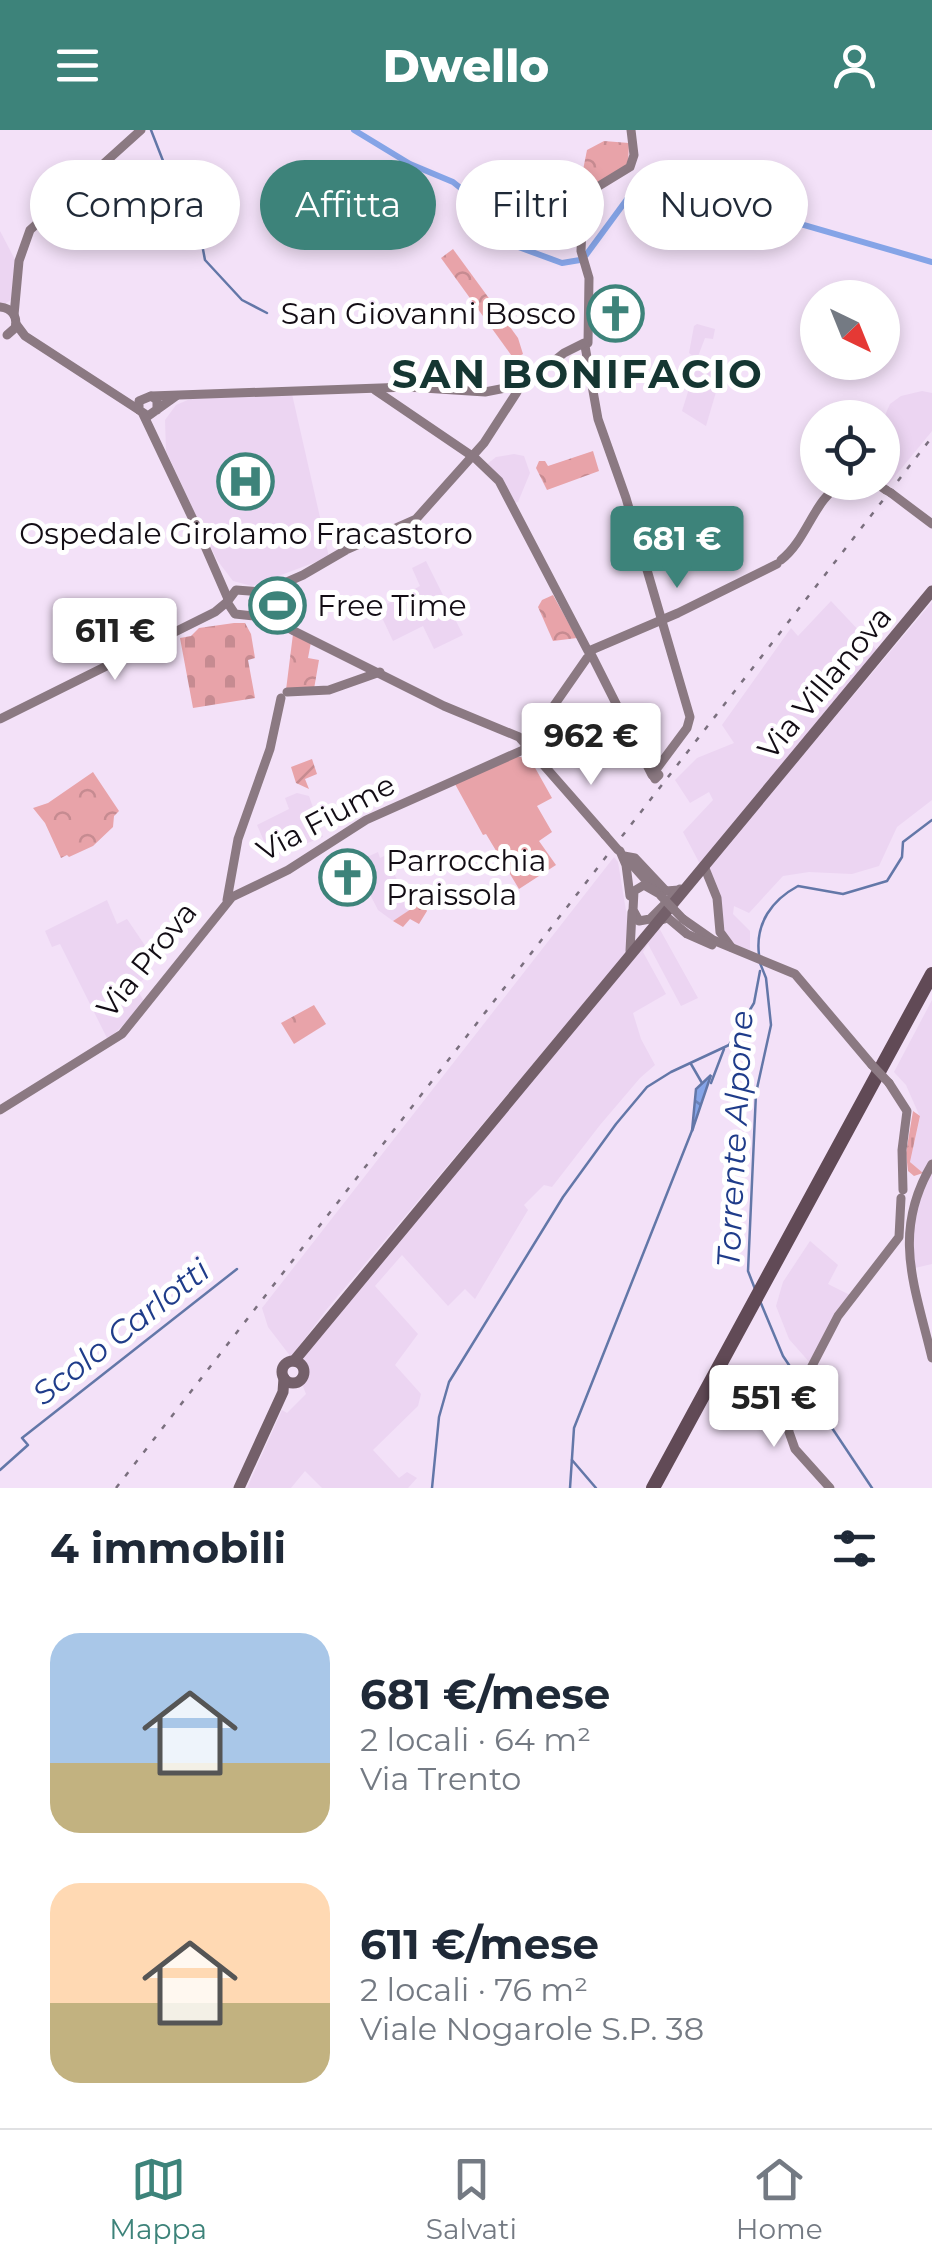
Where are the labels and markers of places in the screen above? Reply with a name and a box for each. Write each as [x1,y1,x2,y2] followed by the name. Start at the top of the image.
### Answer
[585,284,645,344] church icon: San Giovanni Bosco
[281,295,576,332] place label: San Giovanni Bosco
[216,451,276,511] hospital icon: Ospedale Girolamo Fracastoro
[607,506,747,591] pin: 681 €
[19,515,473,552] place label: Ospedale Girolamo Fracastoro
[248,576,308,636] sports icon: Free Time
[317,587,467,624] place label: Free Time
[45,598,185,683] pin: 611 €
[521,703,661,788] pin: 962 €
[386,842,546,913] place label: Parrocchia Praissola
[317,848,377,908] church icon: Parrocchia Praissola
[704,1365,844,1450] pin: 551 €

